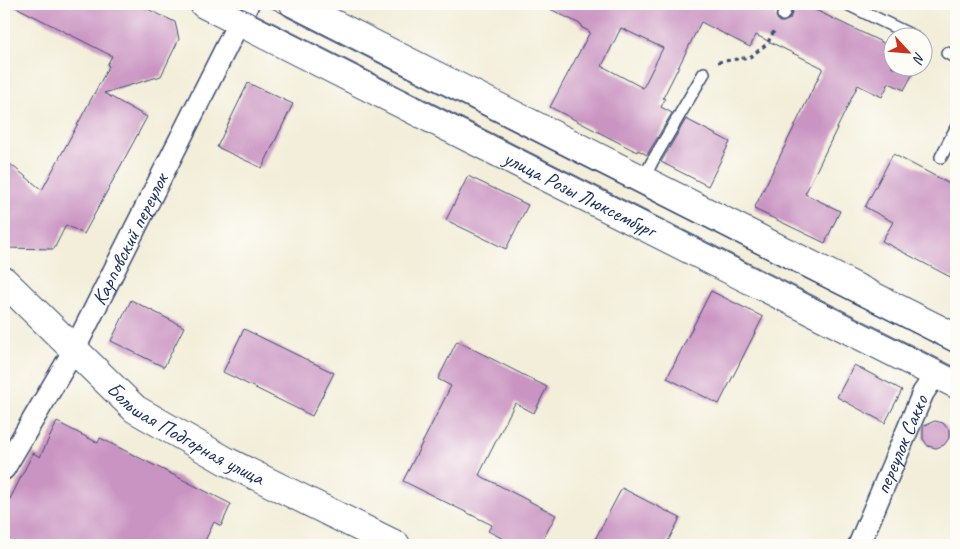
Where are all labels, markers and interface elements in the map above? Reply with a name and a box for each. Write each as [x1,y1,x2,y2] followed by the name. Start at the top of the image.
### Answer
[882,28,932,78] north arrow
[909,50,929,67] text: N
[498,144,663,245] street label: улица Розы Люксембург
[86,167,175,309] street label: Карповский переулок
[102,376,270,492] street label: Большая Подгорная улица
[869,390,934,498] street label: переулок Сакко

